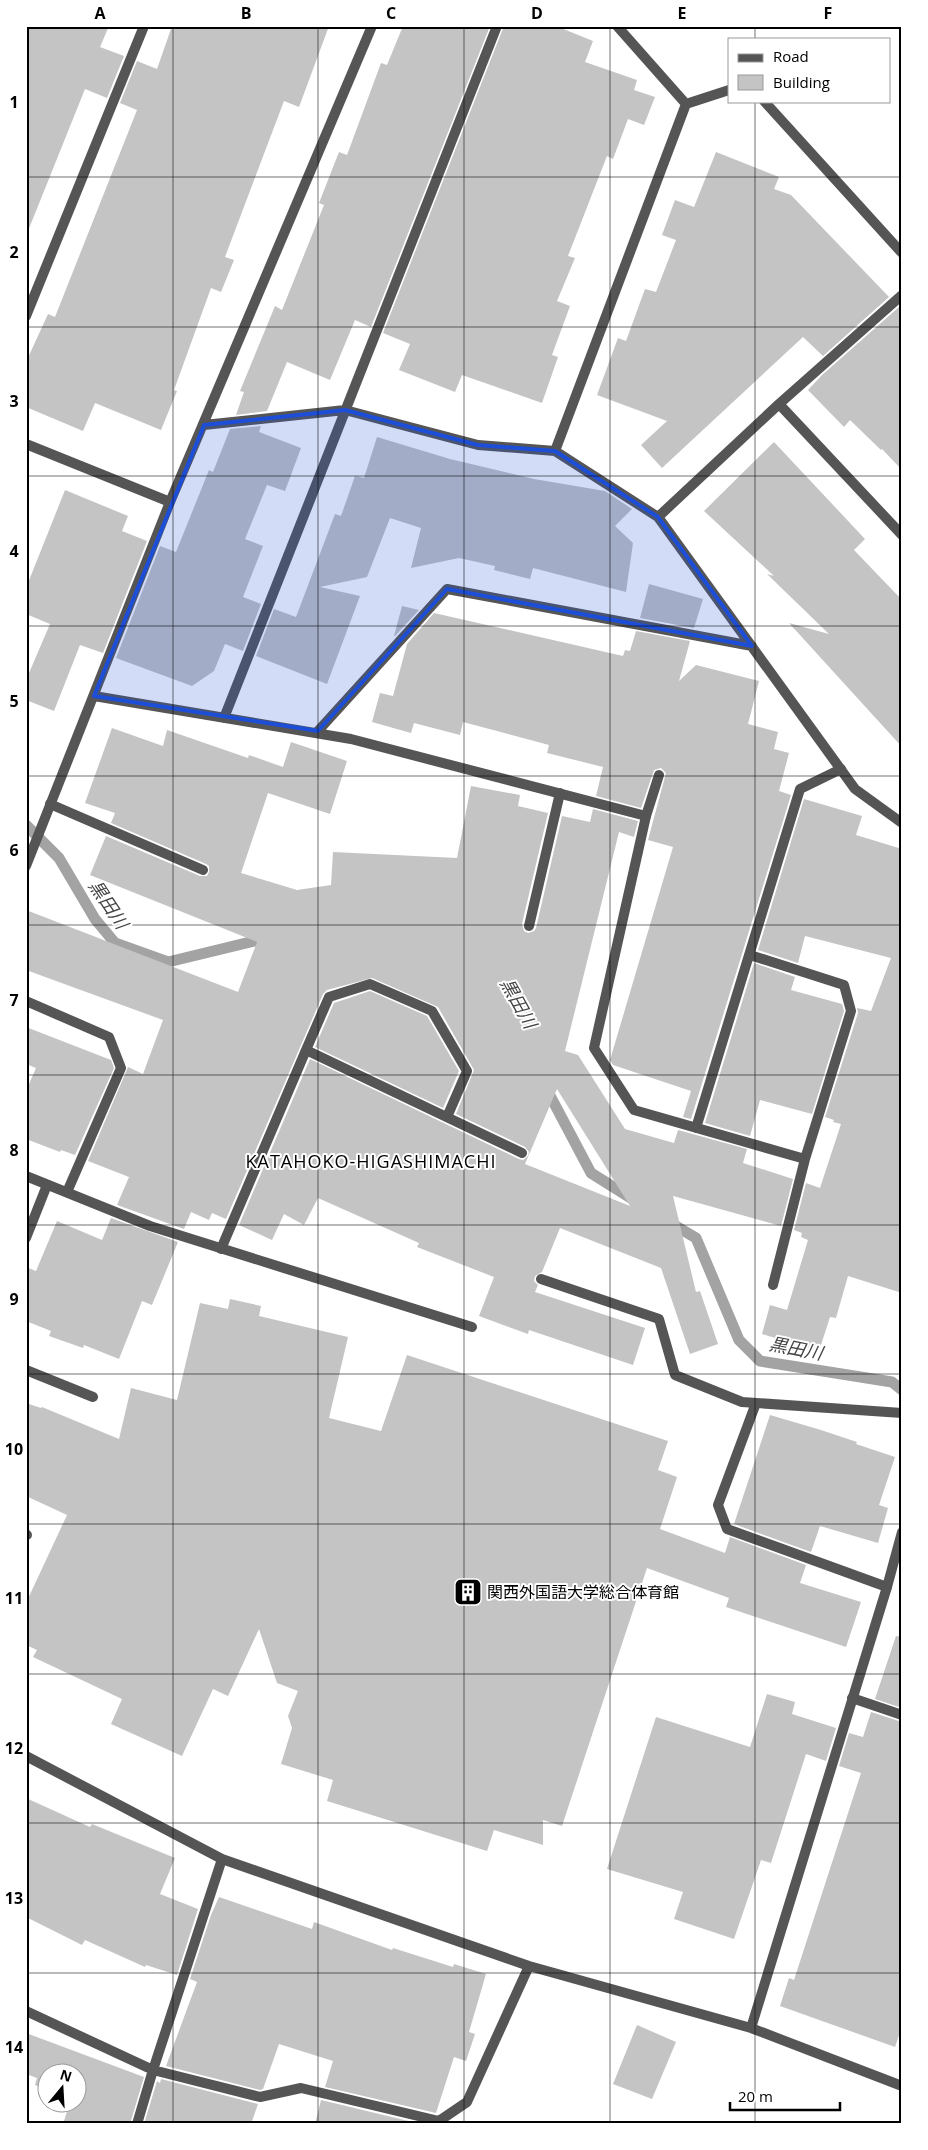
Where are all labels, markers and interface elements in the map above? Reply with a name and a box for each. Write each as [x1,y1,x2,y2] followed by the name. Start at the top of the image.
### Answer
[94,2,106,24] text: A
[241,2,251,24] text: B
[386,2,396,24] text: C
[531,2,543,24] text: D
[678,2,687,24] text: E
[824,2,832,24] text: F
[728,38,890,102] legend
[773,46,809,66] text: Road
[773,72,830,92] text: Building
[9,91,19,113] text: 1
[9,241,19,263] text: 2
[9,390,19,412] text: 3
[9,540,19,562] text: 4
[9,690,19,712] text: 5
[9,839,19,861] text: 6
[84,875,135,935] water label: 黒田川
[495,974,544,1034] water label: 黒田川
[9,989,19,1011] text: 7
[9,1139,19,1161] text: 8
[246,1149,496,1173] district label: KATAHOKO-HIGASHIMACHI
[9,1288,19,1310] text: 9
[767,1331,827,1365] water label: 黒田川
[5,1438,23,1460] text: 10
[453,1577,483,1607] building icon: 関西外国語大学総合体育館
[487,1581,679,1603] place label: 関西外国語大学総合体育館
[5,1587,23,1609] text: 11
[5,1737,23,1759] text: 12
[5,1887,23,1909] text: 13
[5,2036,23,2058] text: 14
[38,2062,88,2112] north arrow
[58,2064,75,2086] text: N
[730,2080,840,2112] scale bar
[738,2086,773,2106] text: 20 m

